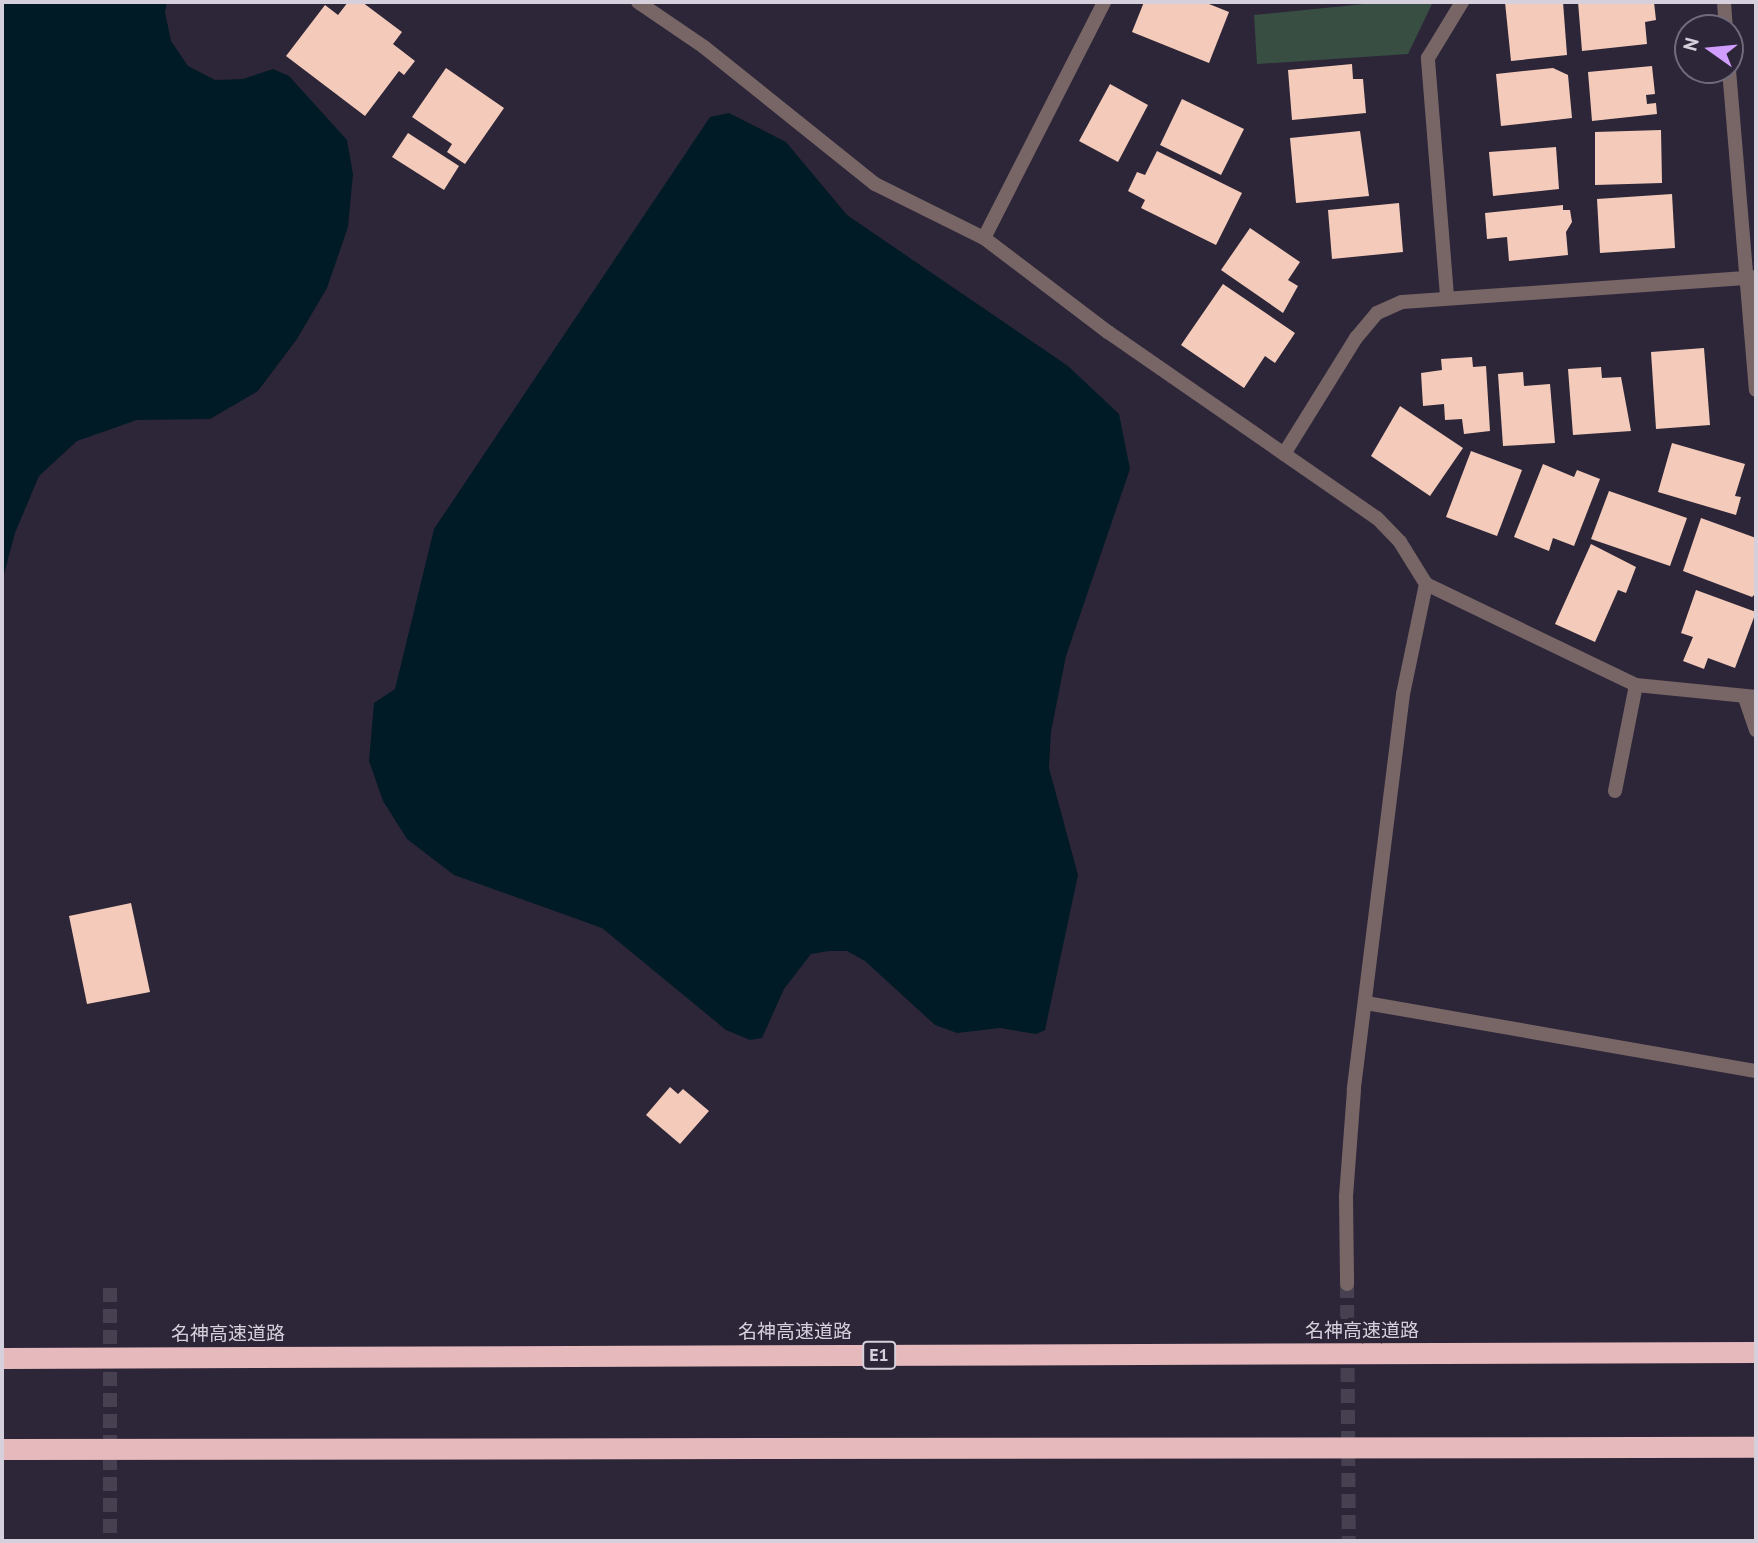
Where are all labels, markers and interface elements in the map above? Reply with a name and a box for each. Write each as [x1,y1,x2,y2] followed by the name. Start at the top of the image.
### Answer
[1674,14,1744,84] north arrow
[1677,35,1704,53] text: N
[1305,1320,1419,1342] street label: 名神高速道路
[738,1321,852,1343] street label: 名神高速道路
[171,1323,285,1345] street label: 名神高速道路
[862,1340,896,1370] road number: E1

